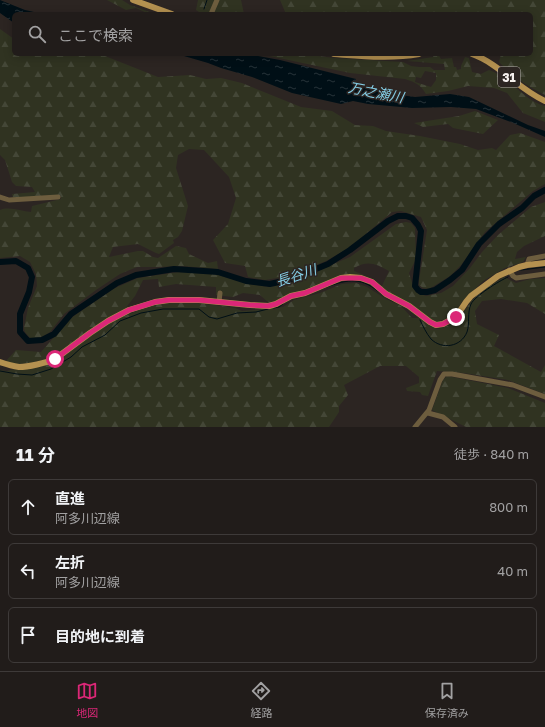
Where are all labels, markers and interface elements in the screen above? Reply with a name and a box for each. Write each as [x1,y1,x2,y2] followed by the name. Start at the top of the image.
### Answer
[12,12,533,56] search box
[26,23,48,45] icon: search
[58,26,133,44] text: ここで検索
[498,67,520,87] road number: 31
[347,78,407,106] water label: 万之瀬川
[273,260,321,290] water label: 長谷川
[447,308,465,326] route end
[46,350,64,368] route start
[16,444,55,465] text: 11 分
[454,446,529,462] text: 徒歩 · 840 m
[55,489,85,507] text: 直進
[17,496,39,518] icon: ahead
[489,499,528,515] text: 800 m
[55,510,120,526] text: 阿多川辺線
[55,553,85,571] text: 左折
[17,560,39,582] icon: left
[497,563,528,579] text: 40 m
[55,574,120,590] text: 阿多川辺線
[17,624,39,646] icon: arrive
[55,627,145,645] text: 目的地に到着
[76,680,98,720] tab: 地図
[250,680,272,720] tab: 経路
[425,680,469,720] tab: 保存済み

